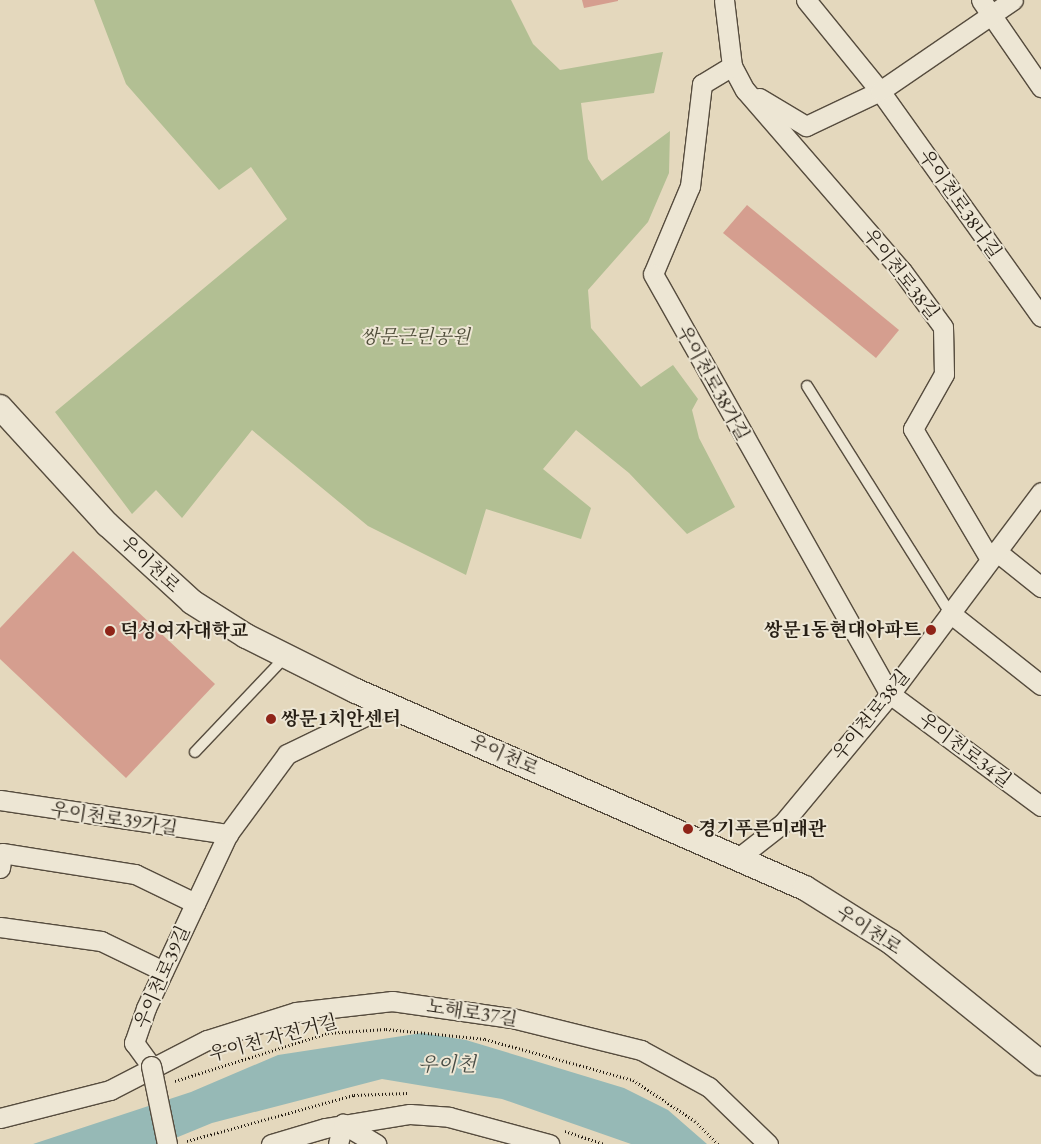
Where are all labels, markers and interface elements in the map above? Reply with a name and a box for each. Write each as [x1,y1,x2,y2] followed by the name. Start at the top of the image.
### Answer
[914,145,1006,263] street label: 우이천로38나길
[858,224,944,324] street label: 우이천로38길
[672,321,754,445] street label: 우이천로38가길
[360,326,470,348] park label: 쌍문근린공원
[115,531,185,597] street label: 우이천로
[764,619,921,641] place label: 쌍문1동현대아파트
[120,620,248,642] place label: 덕성여자대학교
[925,624,937,636] marker: 쌍문1동현대아파트
[104,625,116,637] marker: 덕성여자대학교
[828,665,914,765] street label: 우이천로38길
[281,708,401,730] place label: 쌍문1치안센터
[914,708,1016,792] street label: 우이천로34길
[265,713,277,725] marker: 쌍문1치안센터
[466,730,542,780] street label: 우이천로
[49,798,179,840] street label: 우이천로39가길
[698,818,826,840] place label: 경기푸른미래관
[682,823,694,835] marker: 경기푸른미래관
[832,900,906,960] street label: 우이천로
[129,922,195,1032] street label: 우이천로39길
[425,995,519,1031] street label: 노해로37길
[206,1010,340,1066] street label: 우이천 자전거길
[418,1052,476,1076] water label: 우이천

